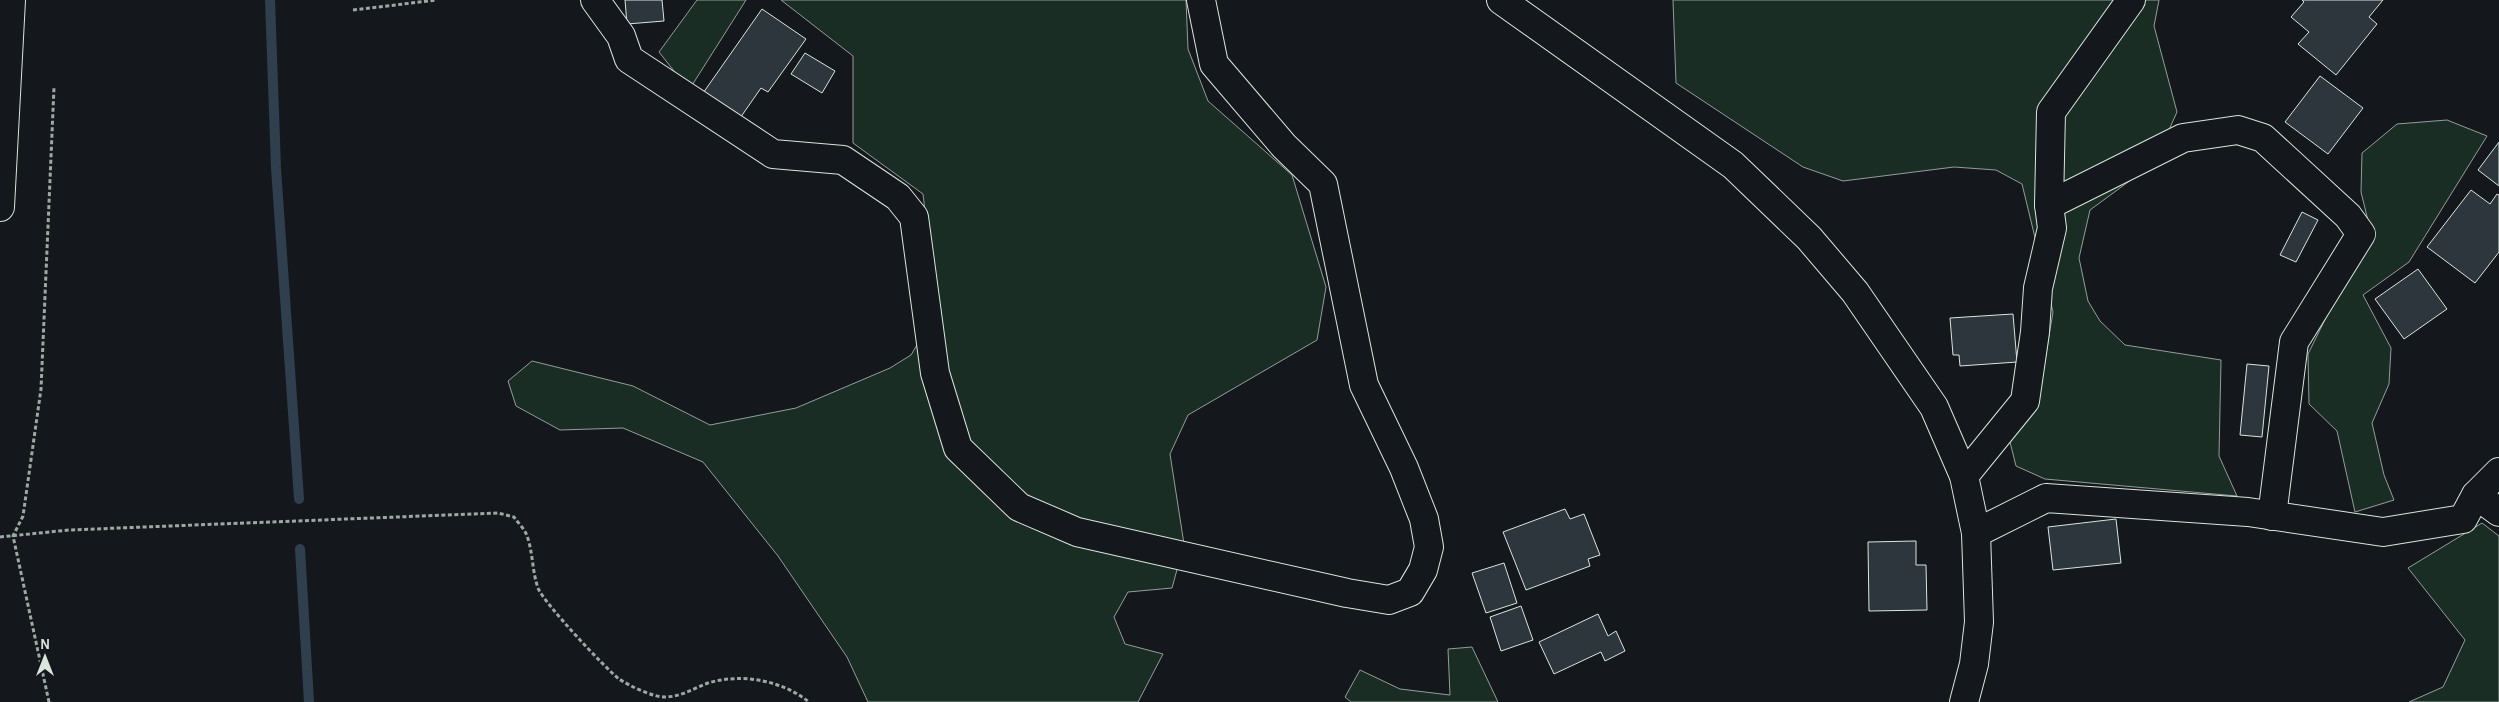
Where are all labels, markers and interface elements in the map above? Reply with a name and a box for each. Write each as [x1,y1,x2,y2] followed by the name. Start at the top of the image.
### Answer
[20,632,70,682] north arrow
[40,638,50,652] text: N

